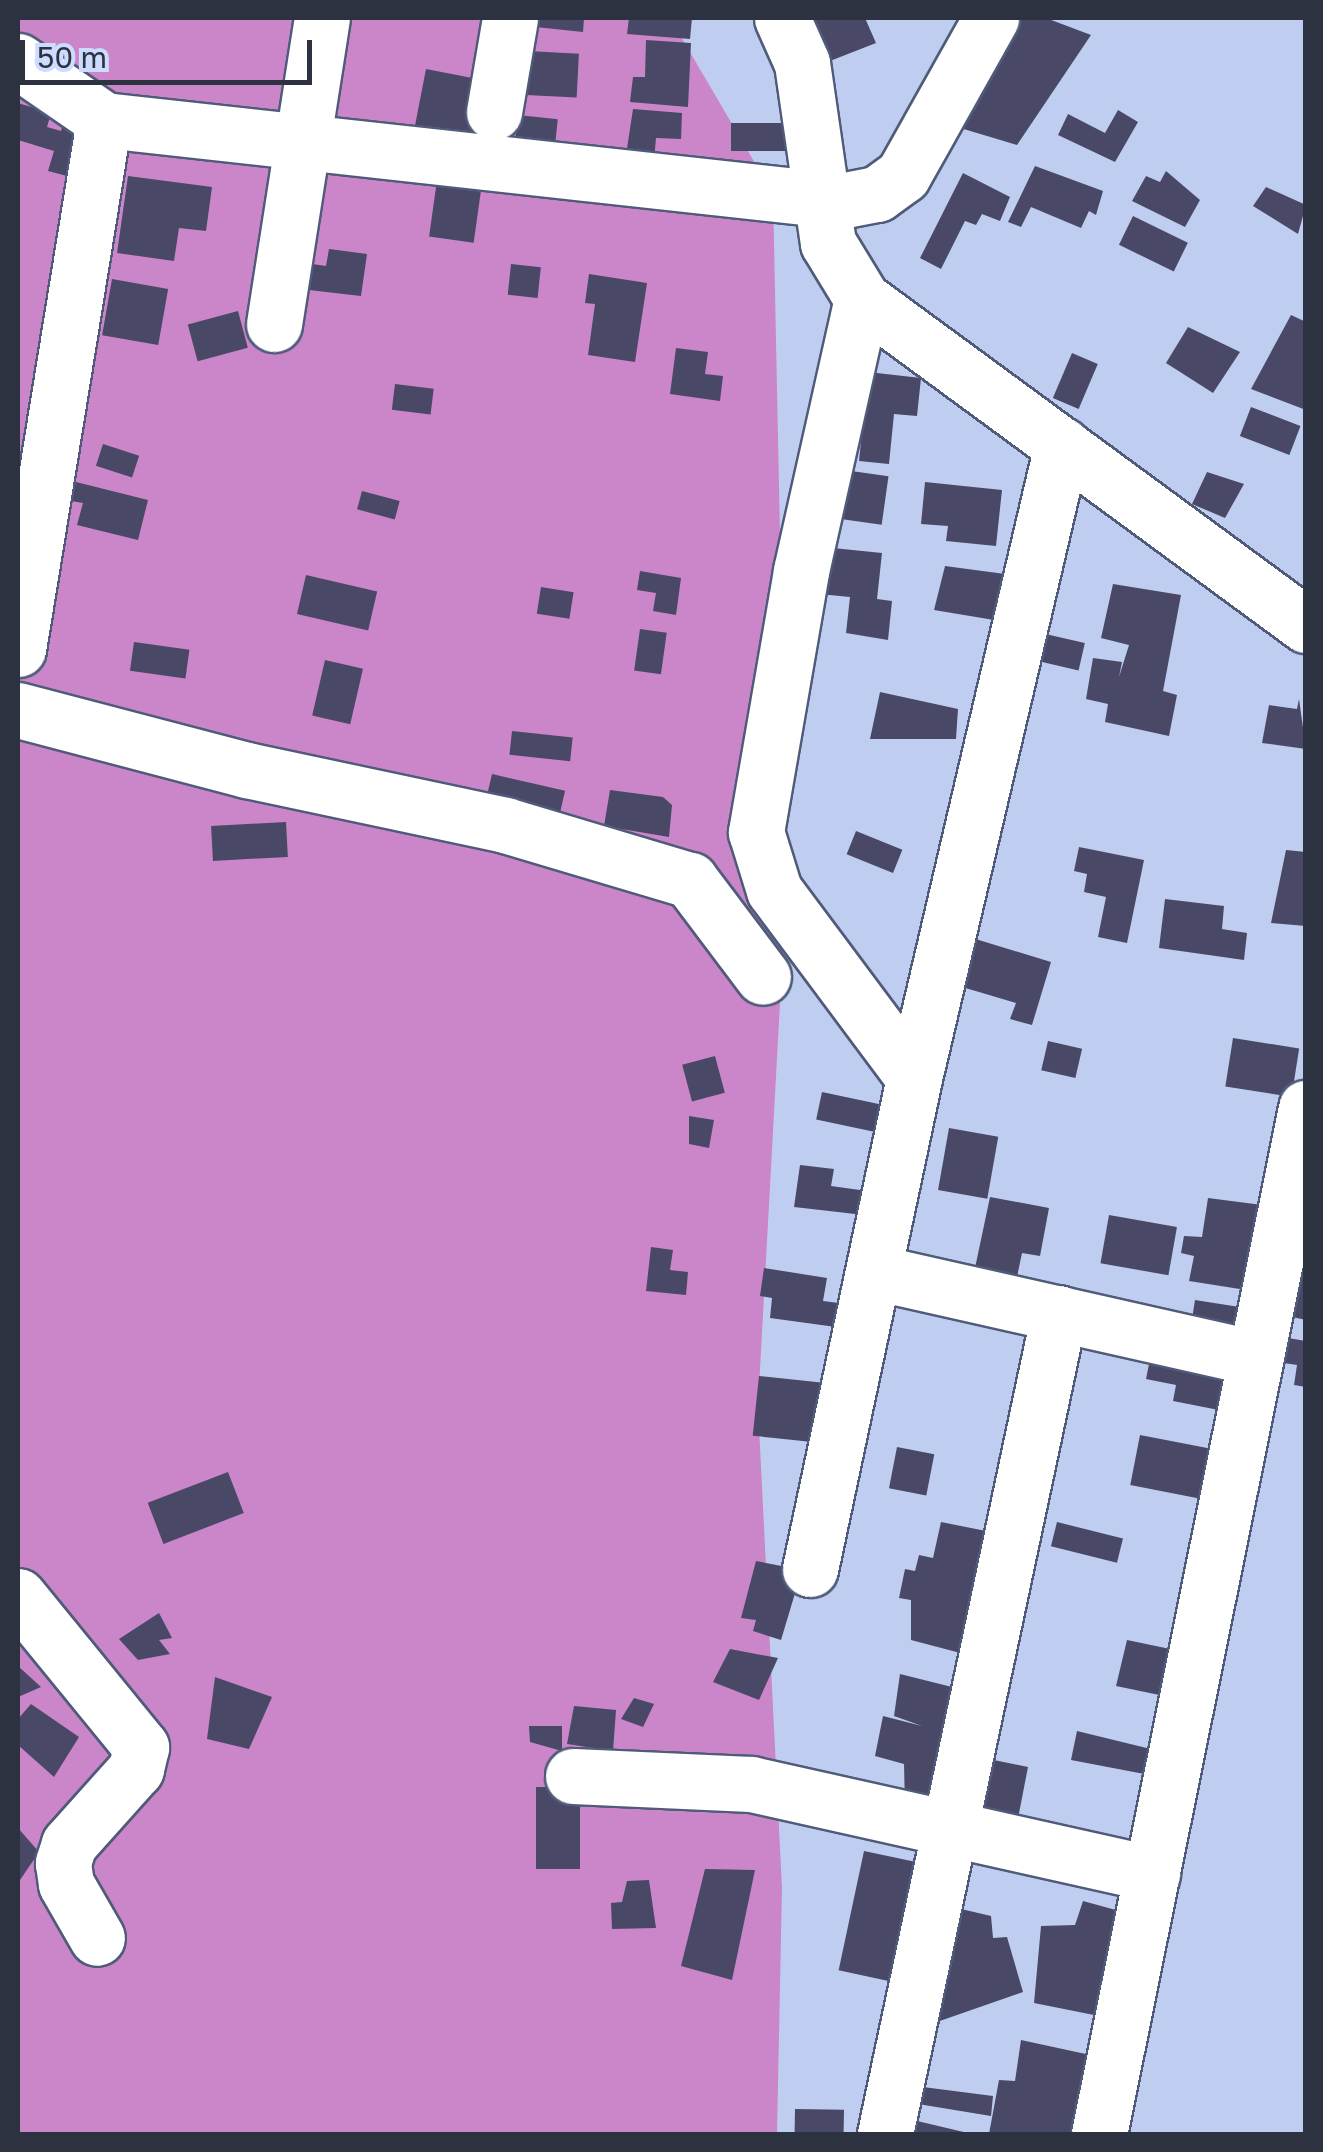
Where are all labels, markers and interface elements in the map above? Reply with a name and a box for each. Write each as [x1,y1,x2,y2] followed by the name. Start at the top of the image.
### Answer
[25,20,318,82] scale bar
[37,39,107,75] text: 50 m

